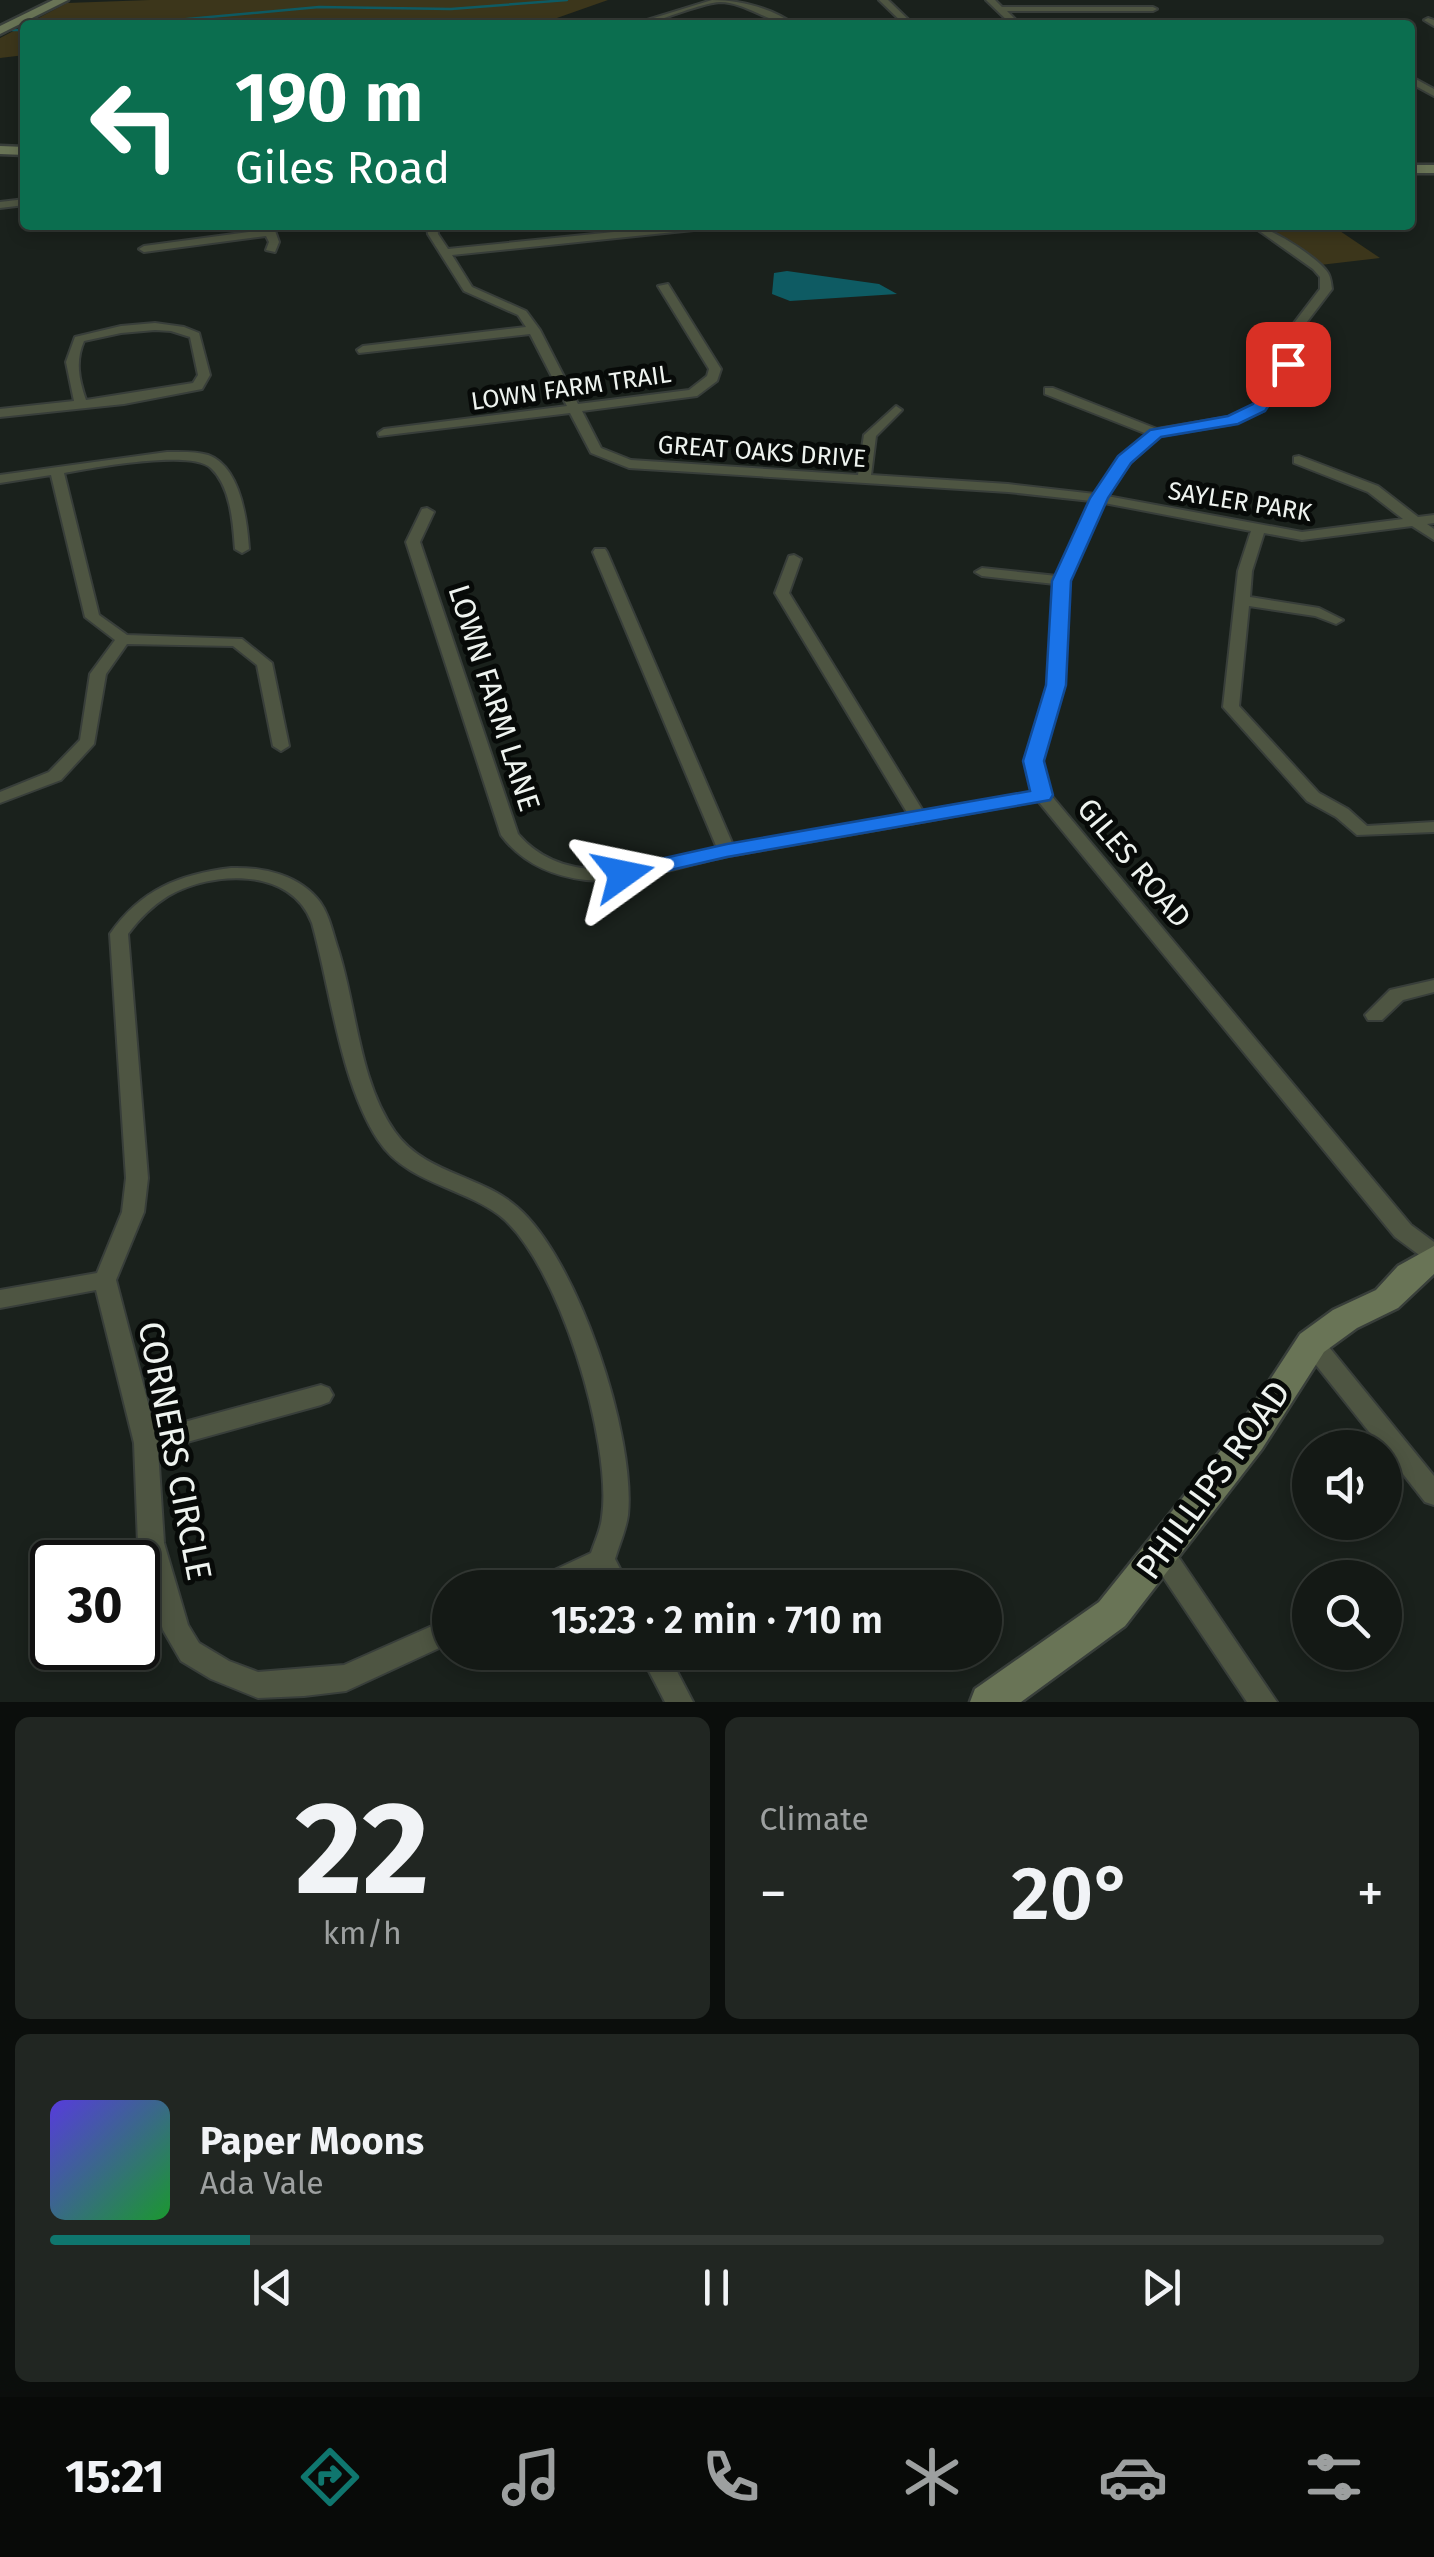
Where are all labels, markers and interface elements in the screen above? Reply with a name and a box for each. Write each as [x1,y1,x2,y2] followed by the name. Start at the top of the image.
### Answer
[235,56,423,140] text: 190 m
[70,60,200,190] icon: left
[235,141,450,195] text: Giles Road
[1246,322,1331,407] pin
[1261,337,1316,392] icon: arrive
[469,359,673,417] street label: LOWN FARM TRAIL
[657,430,867,474] street label: GREAT OAKS DRIVE
[1166,476,1314,528] street label: SAYLER PARK
[440,580,548,816] street label: LOWN FARM LANE
[1070,791,1198,935] street label: GILES ROAD
[571,822,675,926] position arrow
[129,1318,221,1584] street label: CORNERS CIRCLE
[1127,1373,1299,1587] street label: PHILLIPS ROAD
[1292,1430,1402,1670] map controls
[1292,1430,1402,1540] button: sound
[30,1540,160,1670] speed limit sign: 30
[1292,1560,1402,1670] button: search
[551,1597,883,1643] text: 15:23 · 2 min · 710 m
[295,1771,429,1927] text: 22
[760,1800,869,1838] text: Climate
[1011,1849,1132,1939] text: 20°
[760,1861,787,1927] text: −
[1357,1861,1384,1927] text: +
[323,1914,402,1952] text: km/h
[200,2118,424,2164] text: Paper Moons
[200,2164,324,2202] text: Ada Vale
[245,2260,300,2315] icon: previous
[689,2260,744,2315] icon: pause
[1134,2260,1189,2315] icon: next
[295,2442,365,2512] icon: directions
[496,2442,566,2512] icon: music
[696,2442,766,2512] icon: phone
[897,2442,967,2512] icon: climate
[1098,2442,1168,2512] icon: car
[1299,2442,1369,2512] icon: filters
[65,2450,164,2504] text: 15:21

